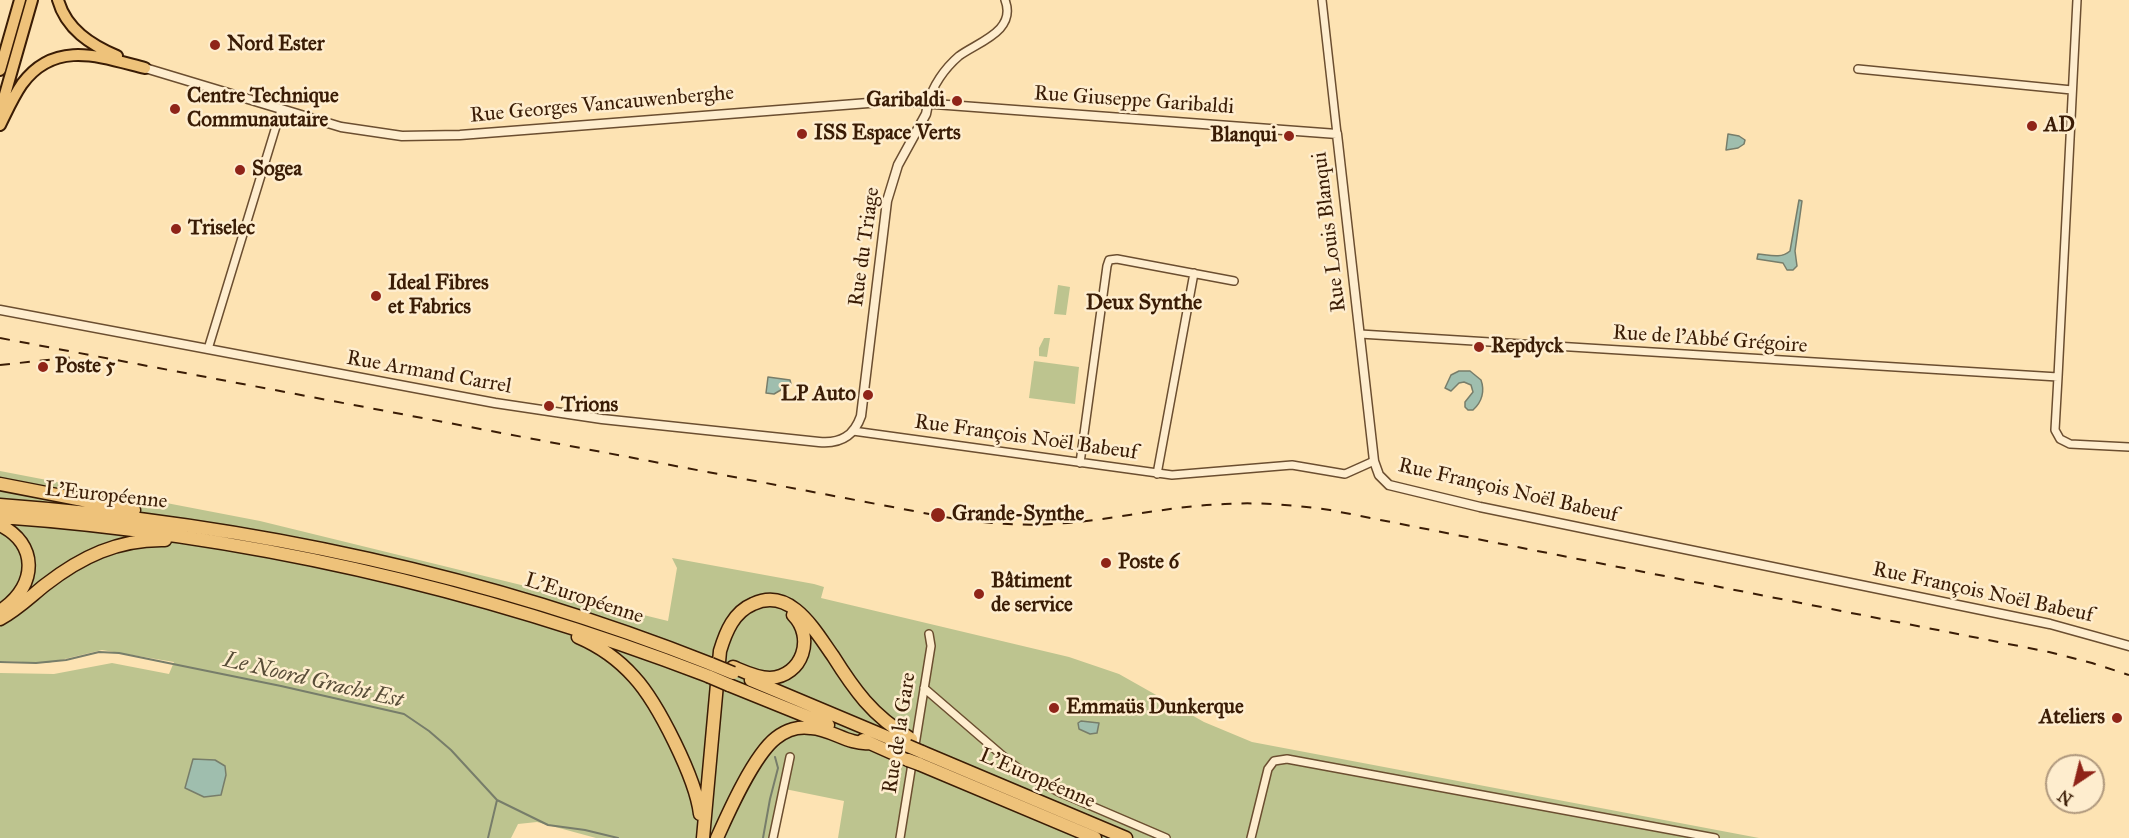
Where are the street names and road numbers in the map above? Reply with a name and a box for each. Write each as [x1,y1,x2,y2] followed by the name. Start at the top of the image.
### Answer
[469,81,735,129] street label: Rue Georges Vancauwenberghe
[1033,81,1235,121] street label: Rue Giuseppe Garibaldi
[1308,150,1352,314] street label: Rue Louis Blanqui
[844,186,886,308] street label: Rue du Triage
[1612,321,1808,359] street label: Rue de l'Abbé Grégoire
[344,346,514,400] street label: Rue Armand Carrel
[913,410,1139,466] street label: Rue François Noël Babeuf
[1396,453,1620,529] street label: Rue François Noël Babeuf
[43,477,169,515] street label: L'Européenne
[1870,557,2096,629] street label: Rue François Noël Babeuf
[521,568,647,630] street label: L'Européenne
[878,670,922,796] street label: Rue de la Gare
[975,743,1099,815] street label: L'Européenne

